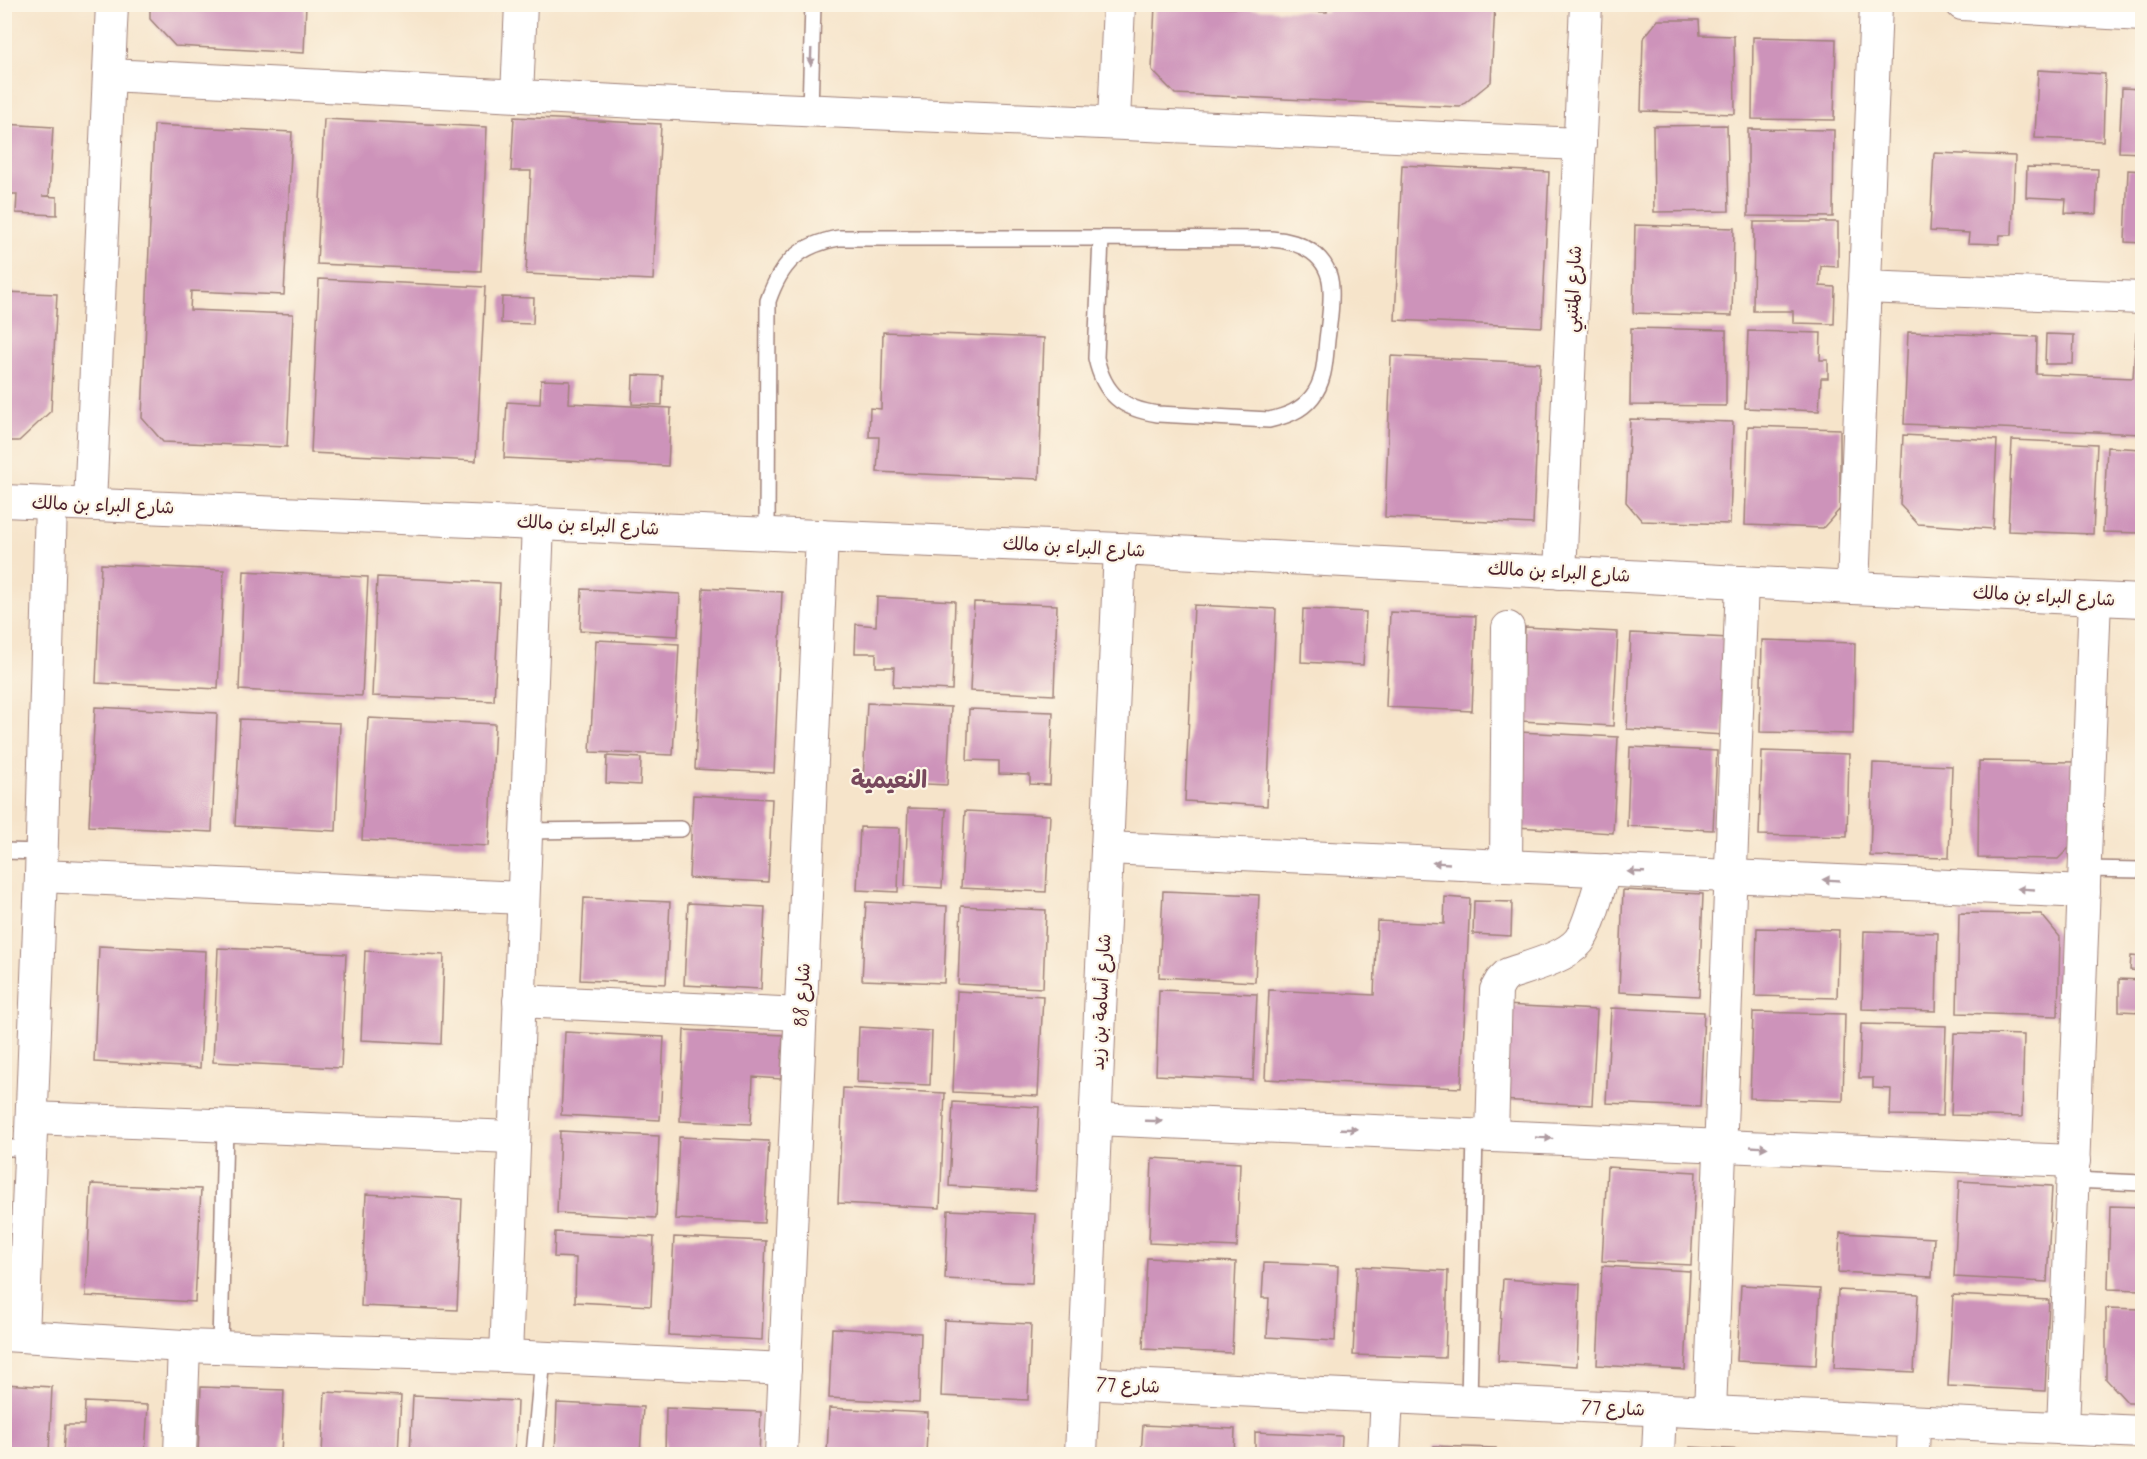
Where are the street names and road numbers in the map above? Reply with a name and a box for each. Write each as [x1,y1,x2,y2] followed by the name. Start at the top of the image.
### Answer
[1560,245,1591,333] street label: شارع المتنبي
[31,492,175,520] street label: شارع البراء بن مالك
[516,510,660,542] street label: شارع البراء بن مالك
[1002,532,1146,564] street label: شارع البراء بن مالك
[1487,557,1631,589] street label: شارع البراء بن مالك
[1972,581,2116,613] street label: شارع البراء بن مالك
[1086,933,1118,1071] street label: شارع أسامة بن زيد
[789,963,817,1028] street label: شارع 88
[1095,1372,1160,1400] street label: شارع 77
[1580,1395,1645,1423] street label: شارع 77

